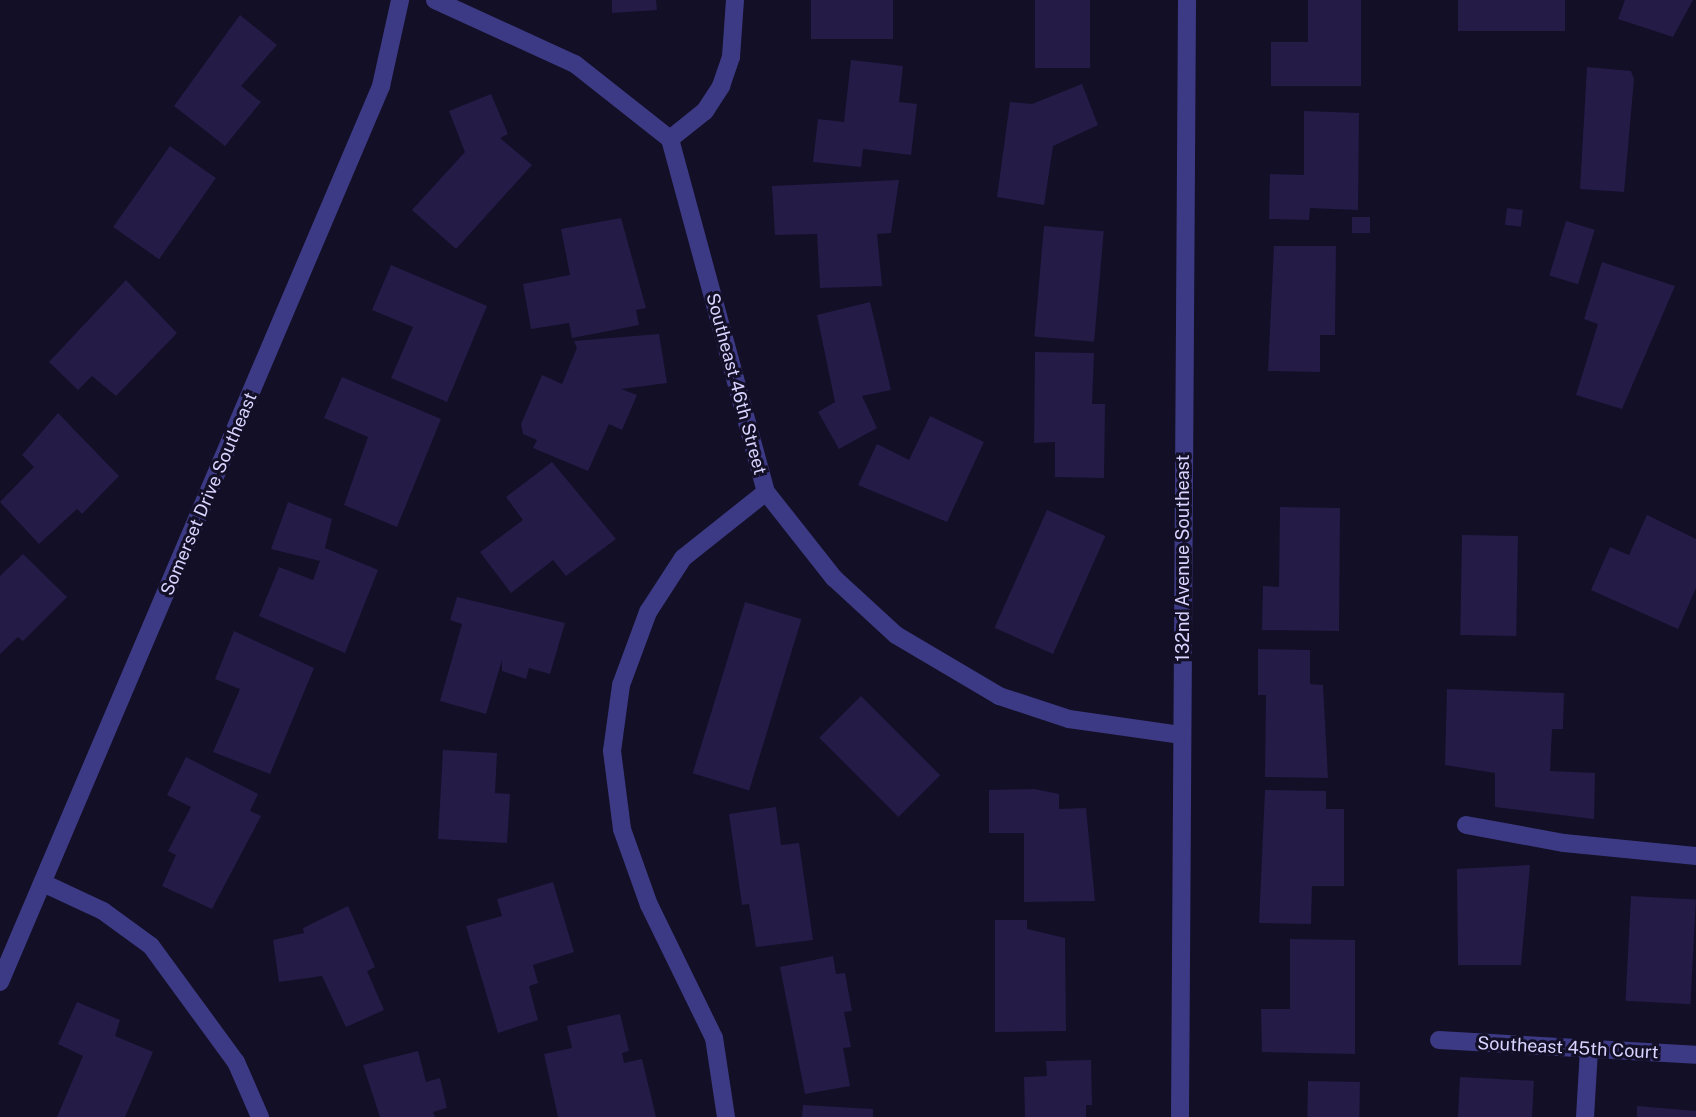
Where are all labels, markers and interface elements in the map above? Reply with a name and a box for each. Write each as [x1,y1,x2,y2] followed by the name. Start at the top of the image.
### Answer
[701,291,771,477] street label: Southeast 46th Street
[156,389,262,599] street label: Somerset Drive Southeast
[1172,455,1194,661] street label: 132nd Avenue Southeast
[1477,1032,1659,1064] street label: Southeast 45th Court

